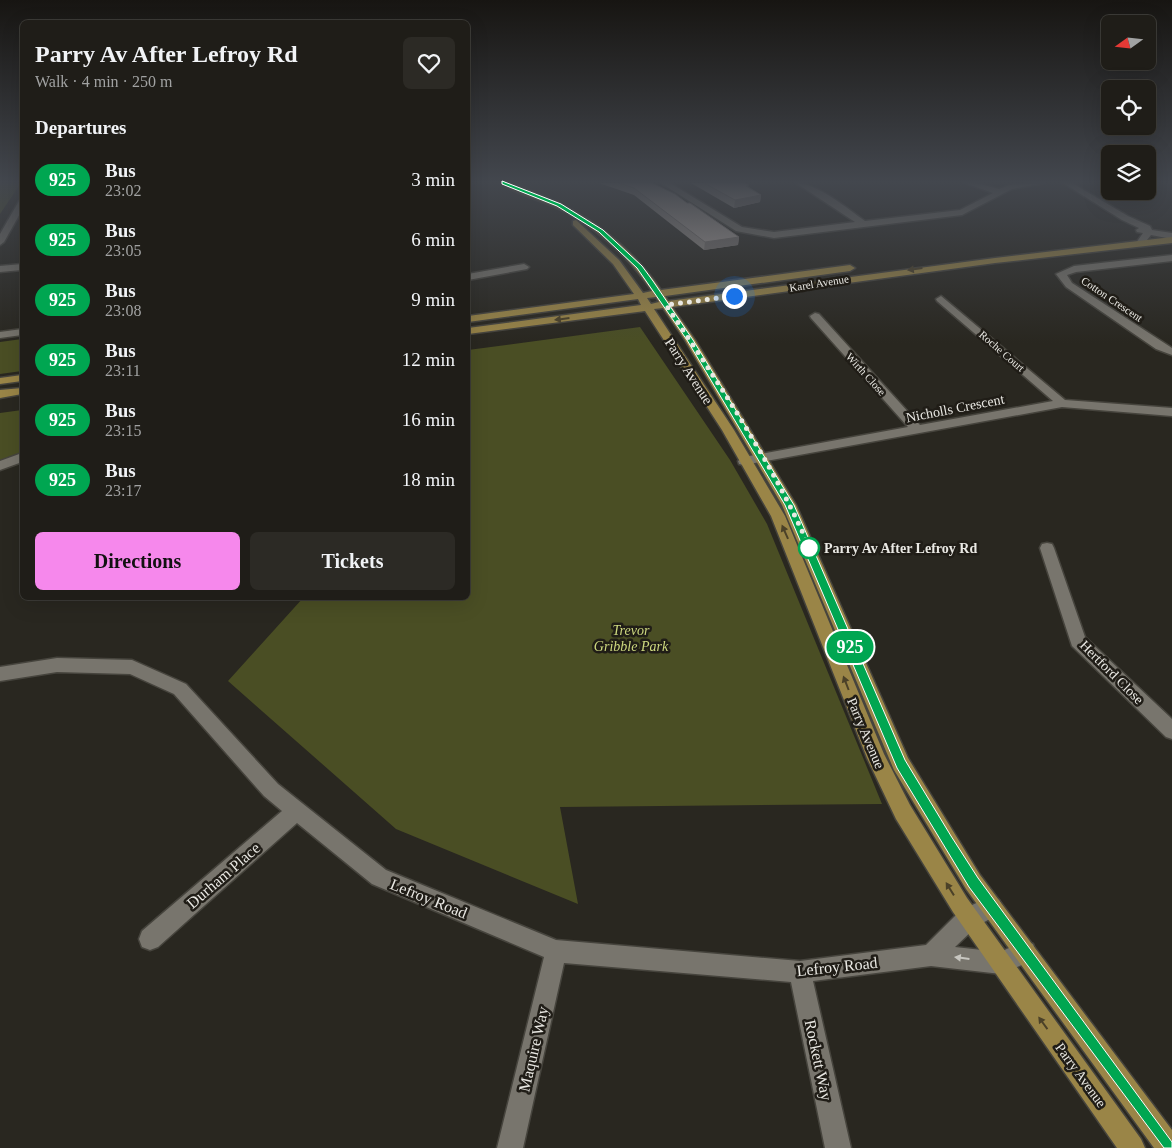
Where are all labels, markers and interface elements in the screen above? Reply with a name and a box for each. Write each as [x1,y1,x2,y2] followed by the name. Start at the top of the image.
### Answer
[1101,15,1156,70] north arrow
[1101,15,1156,200] map controls
[403,37,455,89] button: heart
[35,41,298,67] text: Parry Av After Lefroy Rd
[35,73,172,90] text: Walk · 4 min · 250 m
[1101,80,1156,135] button: locate
[35,117,126,138] text: Departures
[1101,145,1156,200] button: layers
[105,160,136,181] text: Bus
[411,169,455,190] text: 3 min
[49,170,76,190] text: 925
[105,182,141,199] text: 23:02
[105,220,136,241] text: Bus
[411,229,455,250] text: 6 min
[49,230,76,250] text: 925
[105,242,141,259] text: 23:05
[907,265,923,273] one-way arrow
[788,272,850,294] street label: Karel Avenue
[1079,274,1145,324] street label: Cotton Crescent
[105,280,136,301] text: Bus
[722,284,747,309] your location
[411,289,455,310] text: 9 min
[49,290,76,310] text: 925
[105,302,141,319] text: 23:08
[554,315,570,323] one-way arrow
[977,328,1027,374] street label: Roche Court
[662,336,715,407] street label: Parry Avenue
[105,340,136,361] text: Bus
[402,349,455,370] text: 12 min
[49,350,76,370] text: 925
[844,350,888,398] street label: Wirth Close
[105,362,141,379] text: 23:11
[905,392,1006,425] street label: Nicholls Crescent
[105,400,136,421] text: Bus
[402,409,455,430] text: 16 min
[49,410,76,430] text: 925
[105,422,141,439] text: 23:15
[105,460,136,481] text: Bus
[402,469,455,490] text: 18 min
[49,470,76,490] text: 925
[105,482,141,499] text: 23:17
[780,525,788,539] one-way arrow
[35,532,240,590] button: Directions
[250,532,455,590] button: Tickets
[798,537,820,559] marker: Parry Av After Lefroy Rd
[824,541,977,556] place label: Parry Av After Lefroy Rd
[594,623,669,654] park label: Trevor Gribble Park
[821,631,879,663] line badge: 925
[837,637,864,657] text: 925
[1077,637,1147,707] street label: Hertford Close
[841,675,849,690] one-way arrow
[844,695,887,771] street label: Parry Avenue
[183,839,263,912] street label: Durham Place
[388,875,470,923] street label: Lefroy Road
[946,883,955,896] one-way arrow
[796,954,878,980] street label: Lefroy Road
[953,954,969,962] one-way arrow
[515,1005,553,1094] street label: Maquire Way
[1038,1016,1048,1030] one-way arrow
[801,1018,835,1102] street label: Rockett Way
[1052,1040,1109,1110] street label: Parry Avenue

